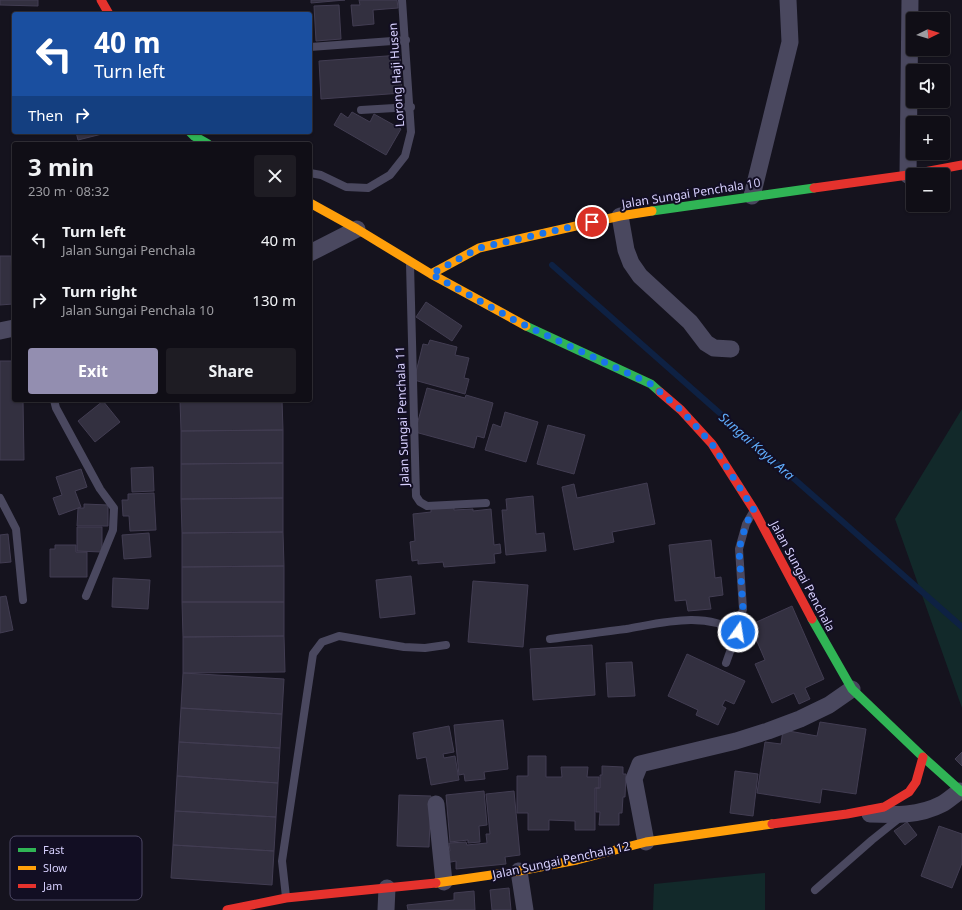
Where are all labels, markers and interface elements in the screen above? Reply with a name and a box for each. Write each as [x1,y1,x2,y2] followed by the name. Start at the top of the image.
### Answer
[906,12,950,56] north arrow
[906,12,950,212] map controls
[384,22,408,128] street label: Lorong Haji Husen
[94,23,161,61] text: 40 m
[28,28,80,80] icon: left
[94,59,165,83] text: Turn left
[906,64,950,108] button: sound
[71,104,93,126] icon: right
[28,105,63,125] text: Then
[906,116,950,160] button: +
[28,150,94,183] text: 3 min
[254,155,296,197] button: close
[906,168,950,212] button: −
[619,174,762,213] street label: Jalan Sungai Penchala 10
[28,182,109,200] text: 230 m · 08:32
[575,205,609,239] pin
[581,211,603,233] icon: arrive
[62,221,126,241] text: Turn left
[28,229,50,251] icon: left
[261,230,296,250] text: 40 m
[62,241,196,259] text: Jalan Sungai Penchala
[62,281,137,301] text: Turn right
[28,289,50,311] icon: right
[252,290,296,310] text: 130 m
[62,301,214,319] text: Jalan Sungai Penchala 10
[391,346,413,487] street label: Jalan Sungai Penchala 11
[28,348,158,394] button: Exit
[166,348,296,394] button: Share
[715,408,799,484] water label: Sungai Kayu Ara
[766,517,839,634] street label: Jalan Sungai Penchala
[717,611,759,653] position arrow
[10,836,142,900] legend
[490,837,631,883] street label: Jalan Sungai Penchala 12
[43,842,64,857] text: Fast
[43,860,67,875] text: Slow
[42,878,62,893] text: Jam

